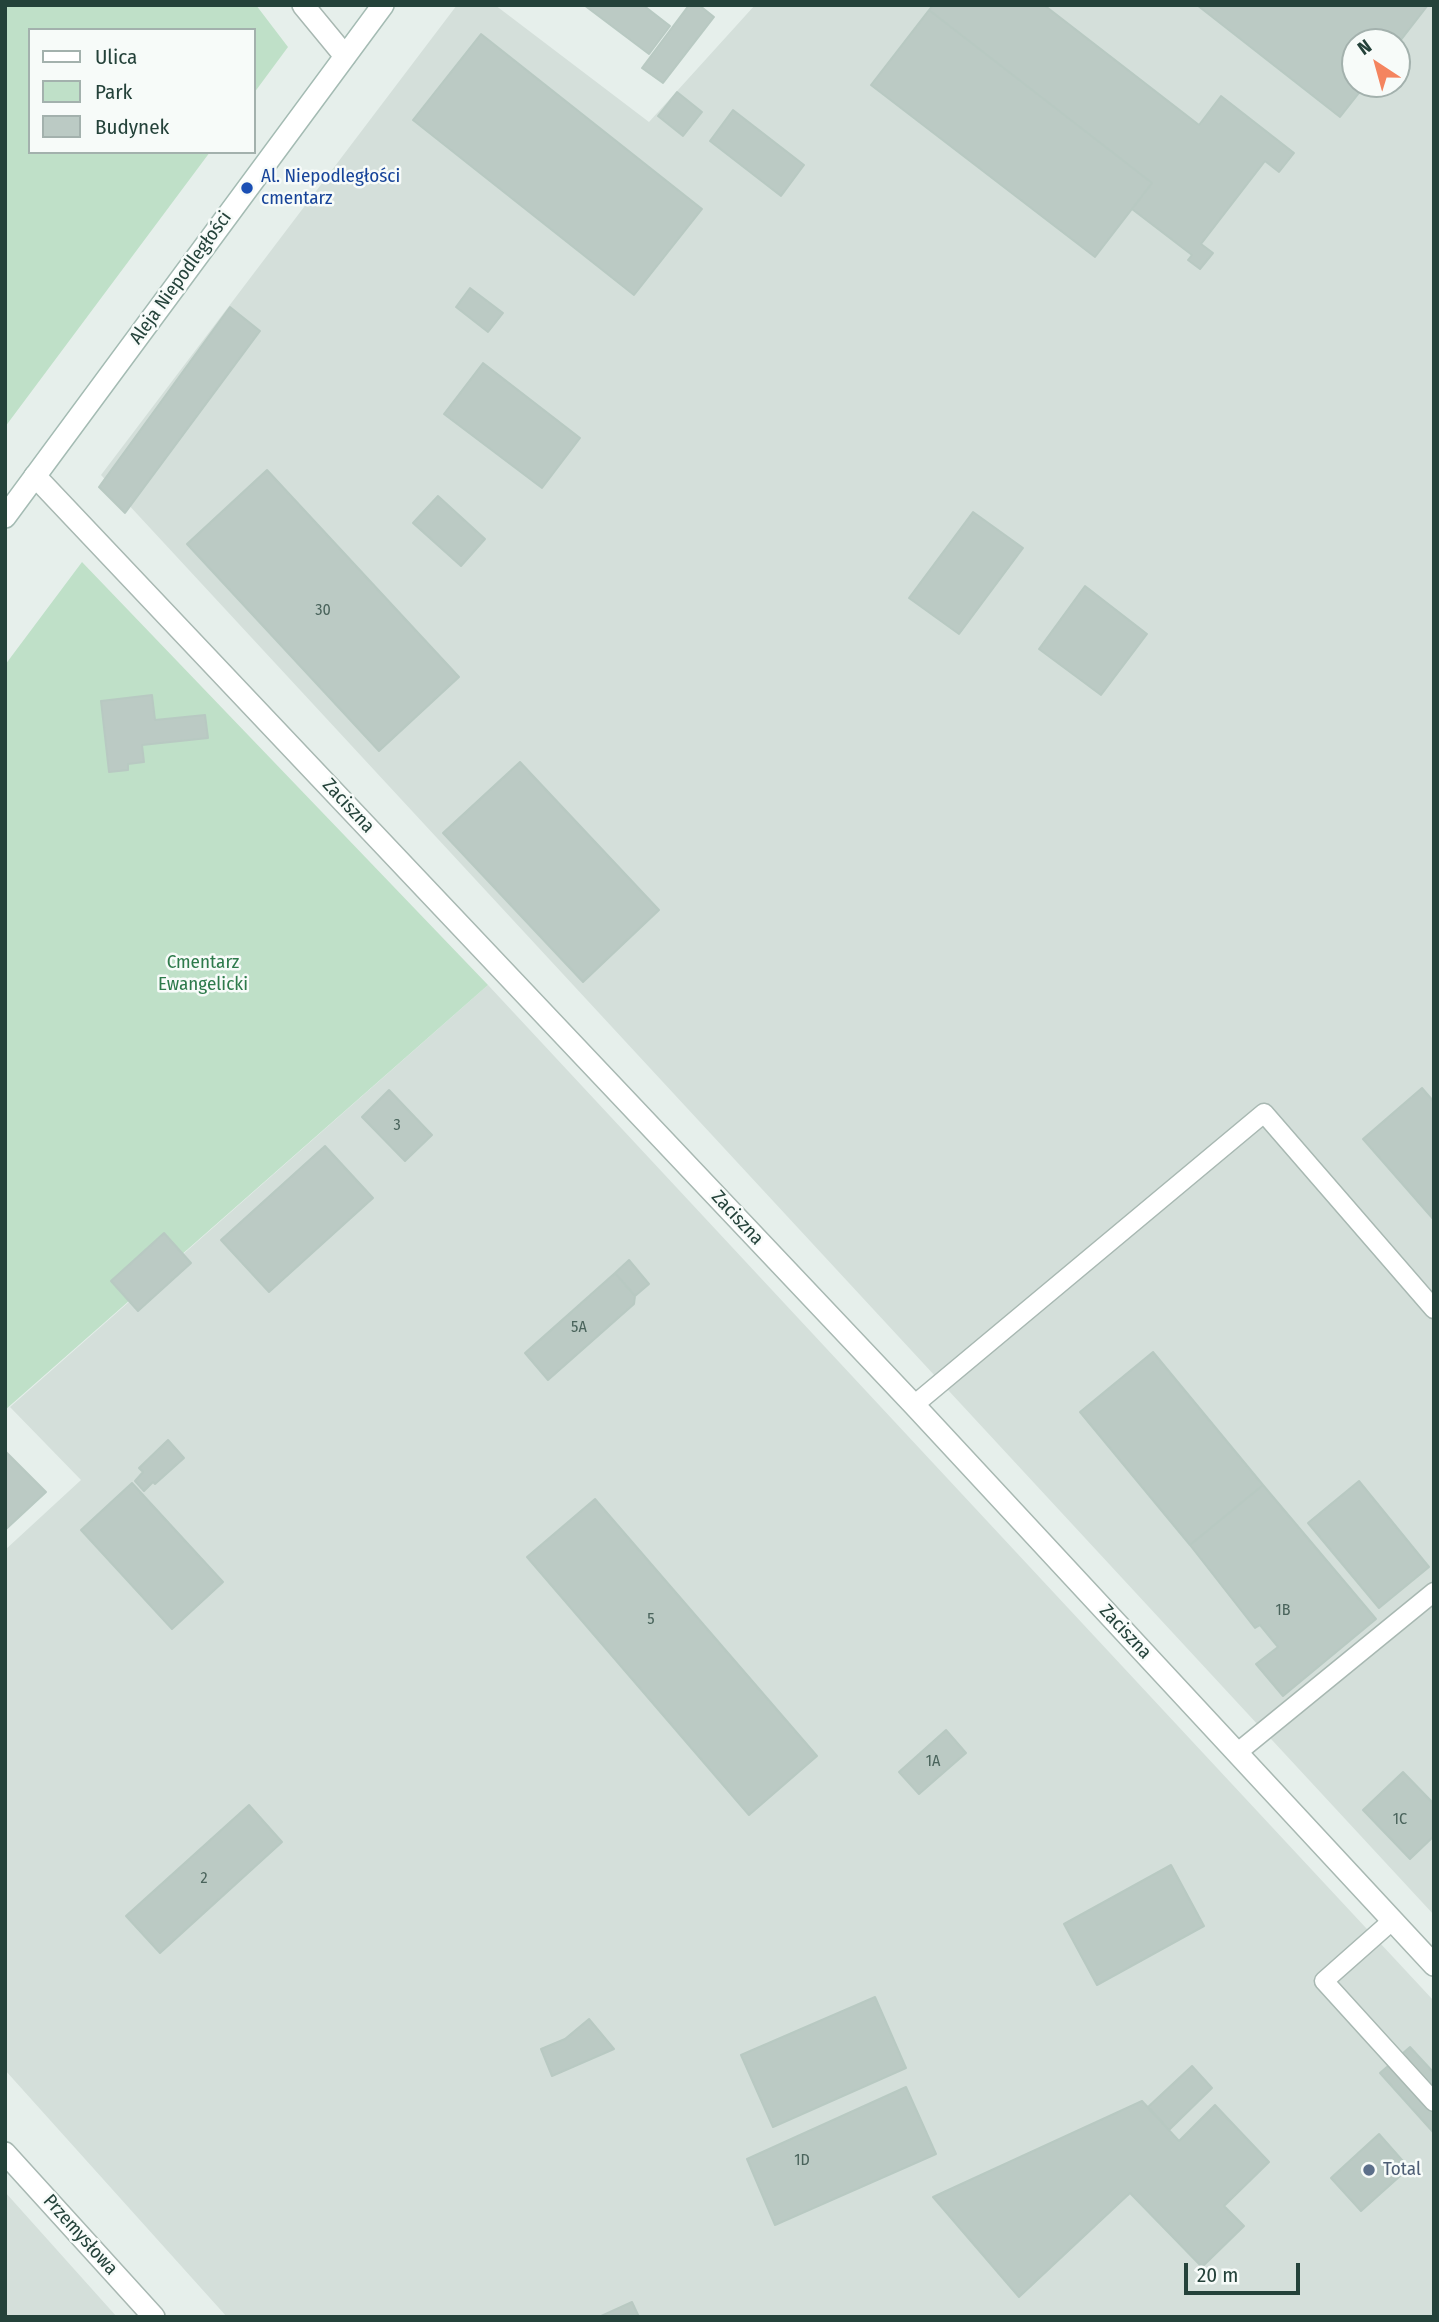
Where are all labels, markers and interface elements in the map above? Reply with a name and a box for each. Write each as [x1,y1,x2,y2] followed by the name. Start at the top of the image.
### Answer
[28,28,256,154] legend
[1341,28,1411,98] north arrow
[1353,35,1376,60] text: N
[95,44,137,70] text: Ulica
[95,79,132,105] text: Park
[95,114,169,140] text: Budynek
[261,166,400,210] place label: Al. Niepodległości cmentarz
[239,180,255,196] marker: Al. Niepodległości cmentarz
[125,207,237,349] street label: Aleja Niepodległości
[315,601,331,621] house number: 30
[317,774,379,838] street label: Zaciszna
[158,952,248,996] park label: Cmentarz Ewangelicki
[393,1116,401,1136] house number: 3
[706,1186,768,1250] street label: Zaciszna
[571,1318,587,1338] house number: 5A
[1094,1600,1156,1664] street label: Zaciszna
[1276,1601,1290,1621] house number: 1B
[647,1610,655,1630] house number: 5
[926,1752,940,1772] house number: 1A
[1393,1810,1407,1830] house number: 1C
[200,1869,208,1889] house number: 2
[794,2151,810,2171] house number: 1D
[1383,2159,1421,2181] place label: Total
[1361,2162,1377,2178] marker: Total
[38,2190,122,2280] street label: Przemysłowa
[1187,2248,1302,2292] scale bar
[1197,2262,1238,2288] text: 20 m

